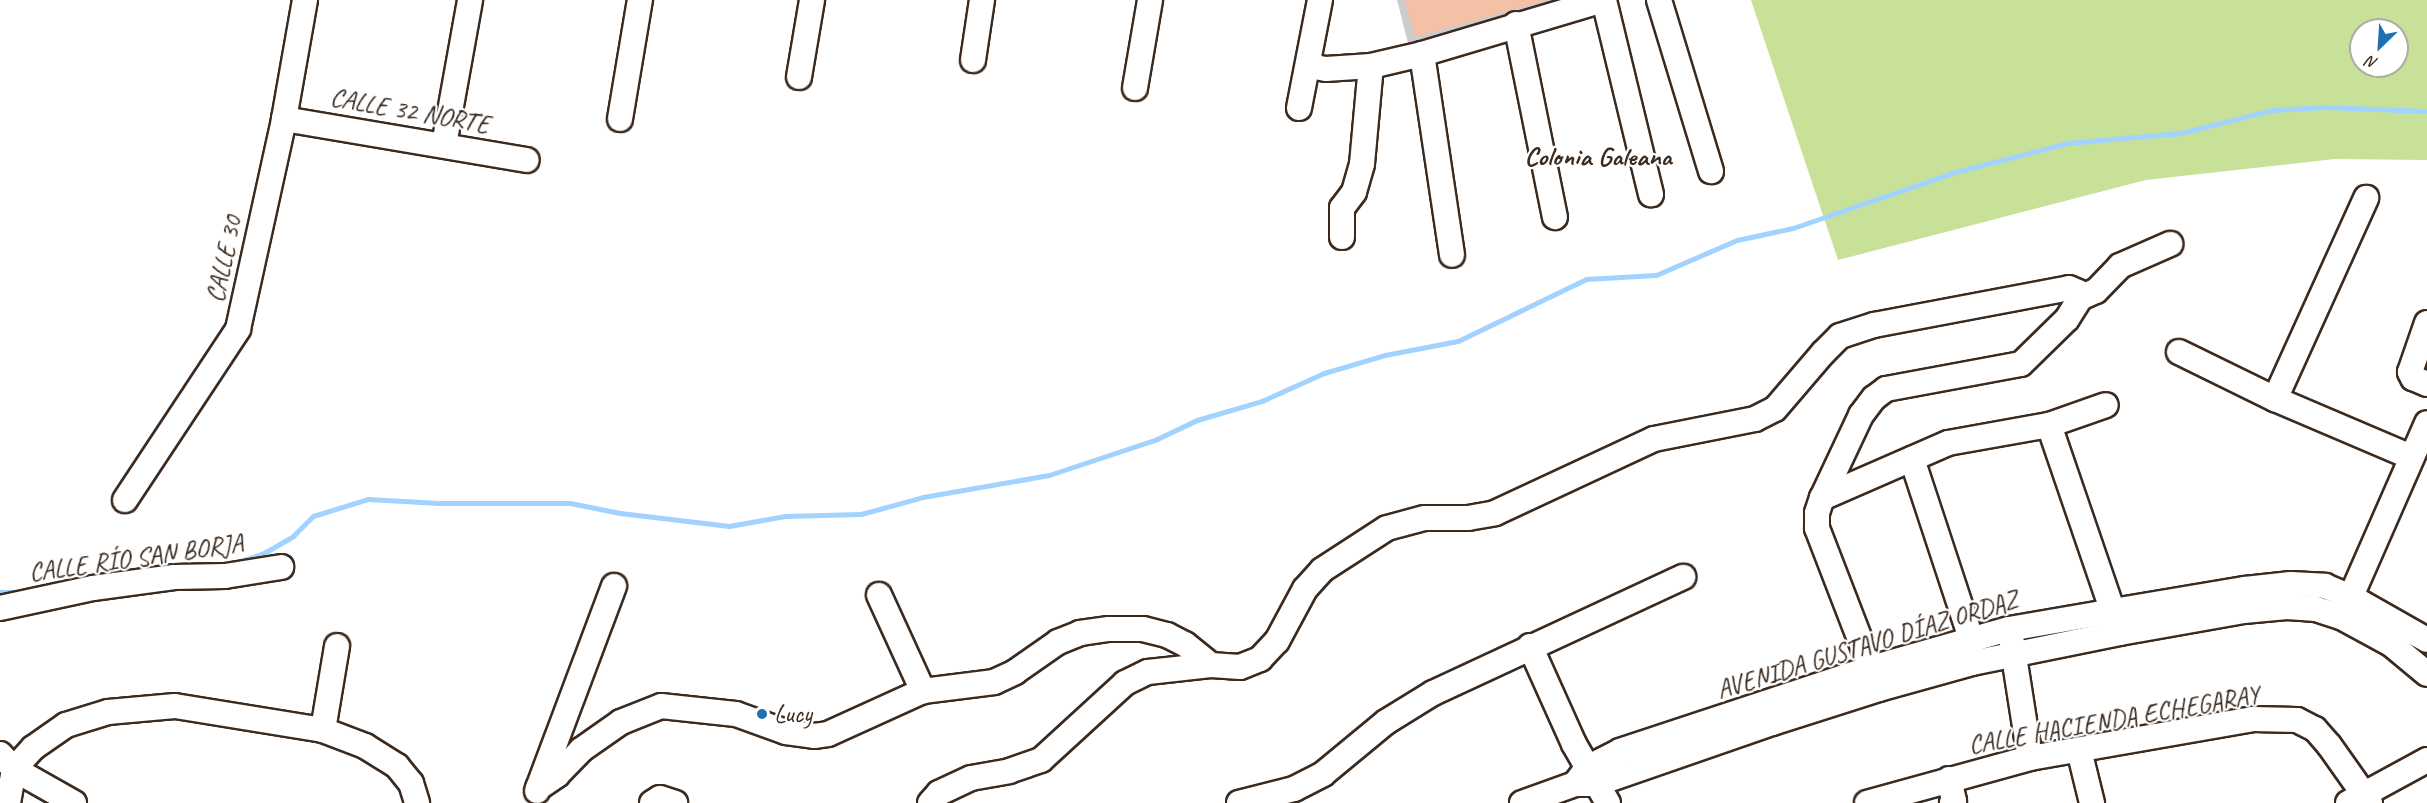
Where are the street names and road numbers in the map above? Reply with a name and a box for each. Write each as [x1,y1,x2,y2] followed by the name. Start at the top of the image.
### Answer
[328,82,492,140] street label: CALLE 32 NORTE
[200,213,248,305] street label: CALLE 30
[28,528,244,588] street label: CALLE RÍO SAN BORJA
[1711,584,2023,706] street label: AVENIDA GUSTAVO DÍAZ ORDAZ
[1966,679,2262,761] street label: CALLE HACIENDA ECHEGARAY

